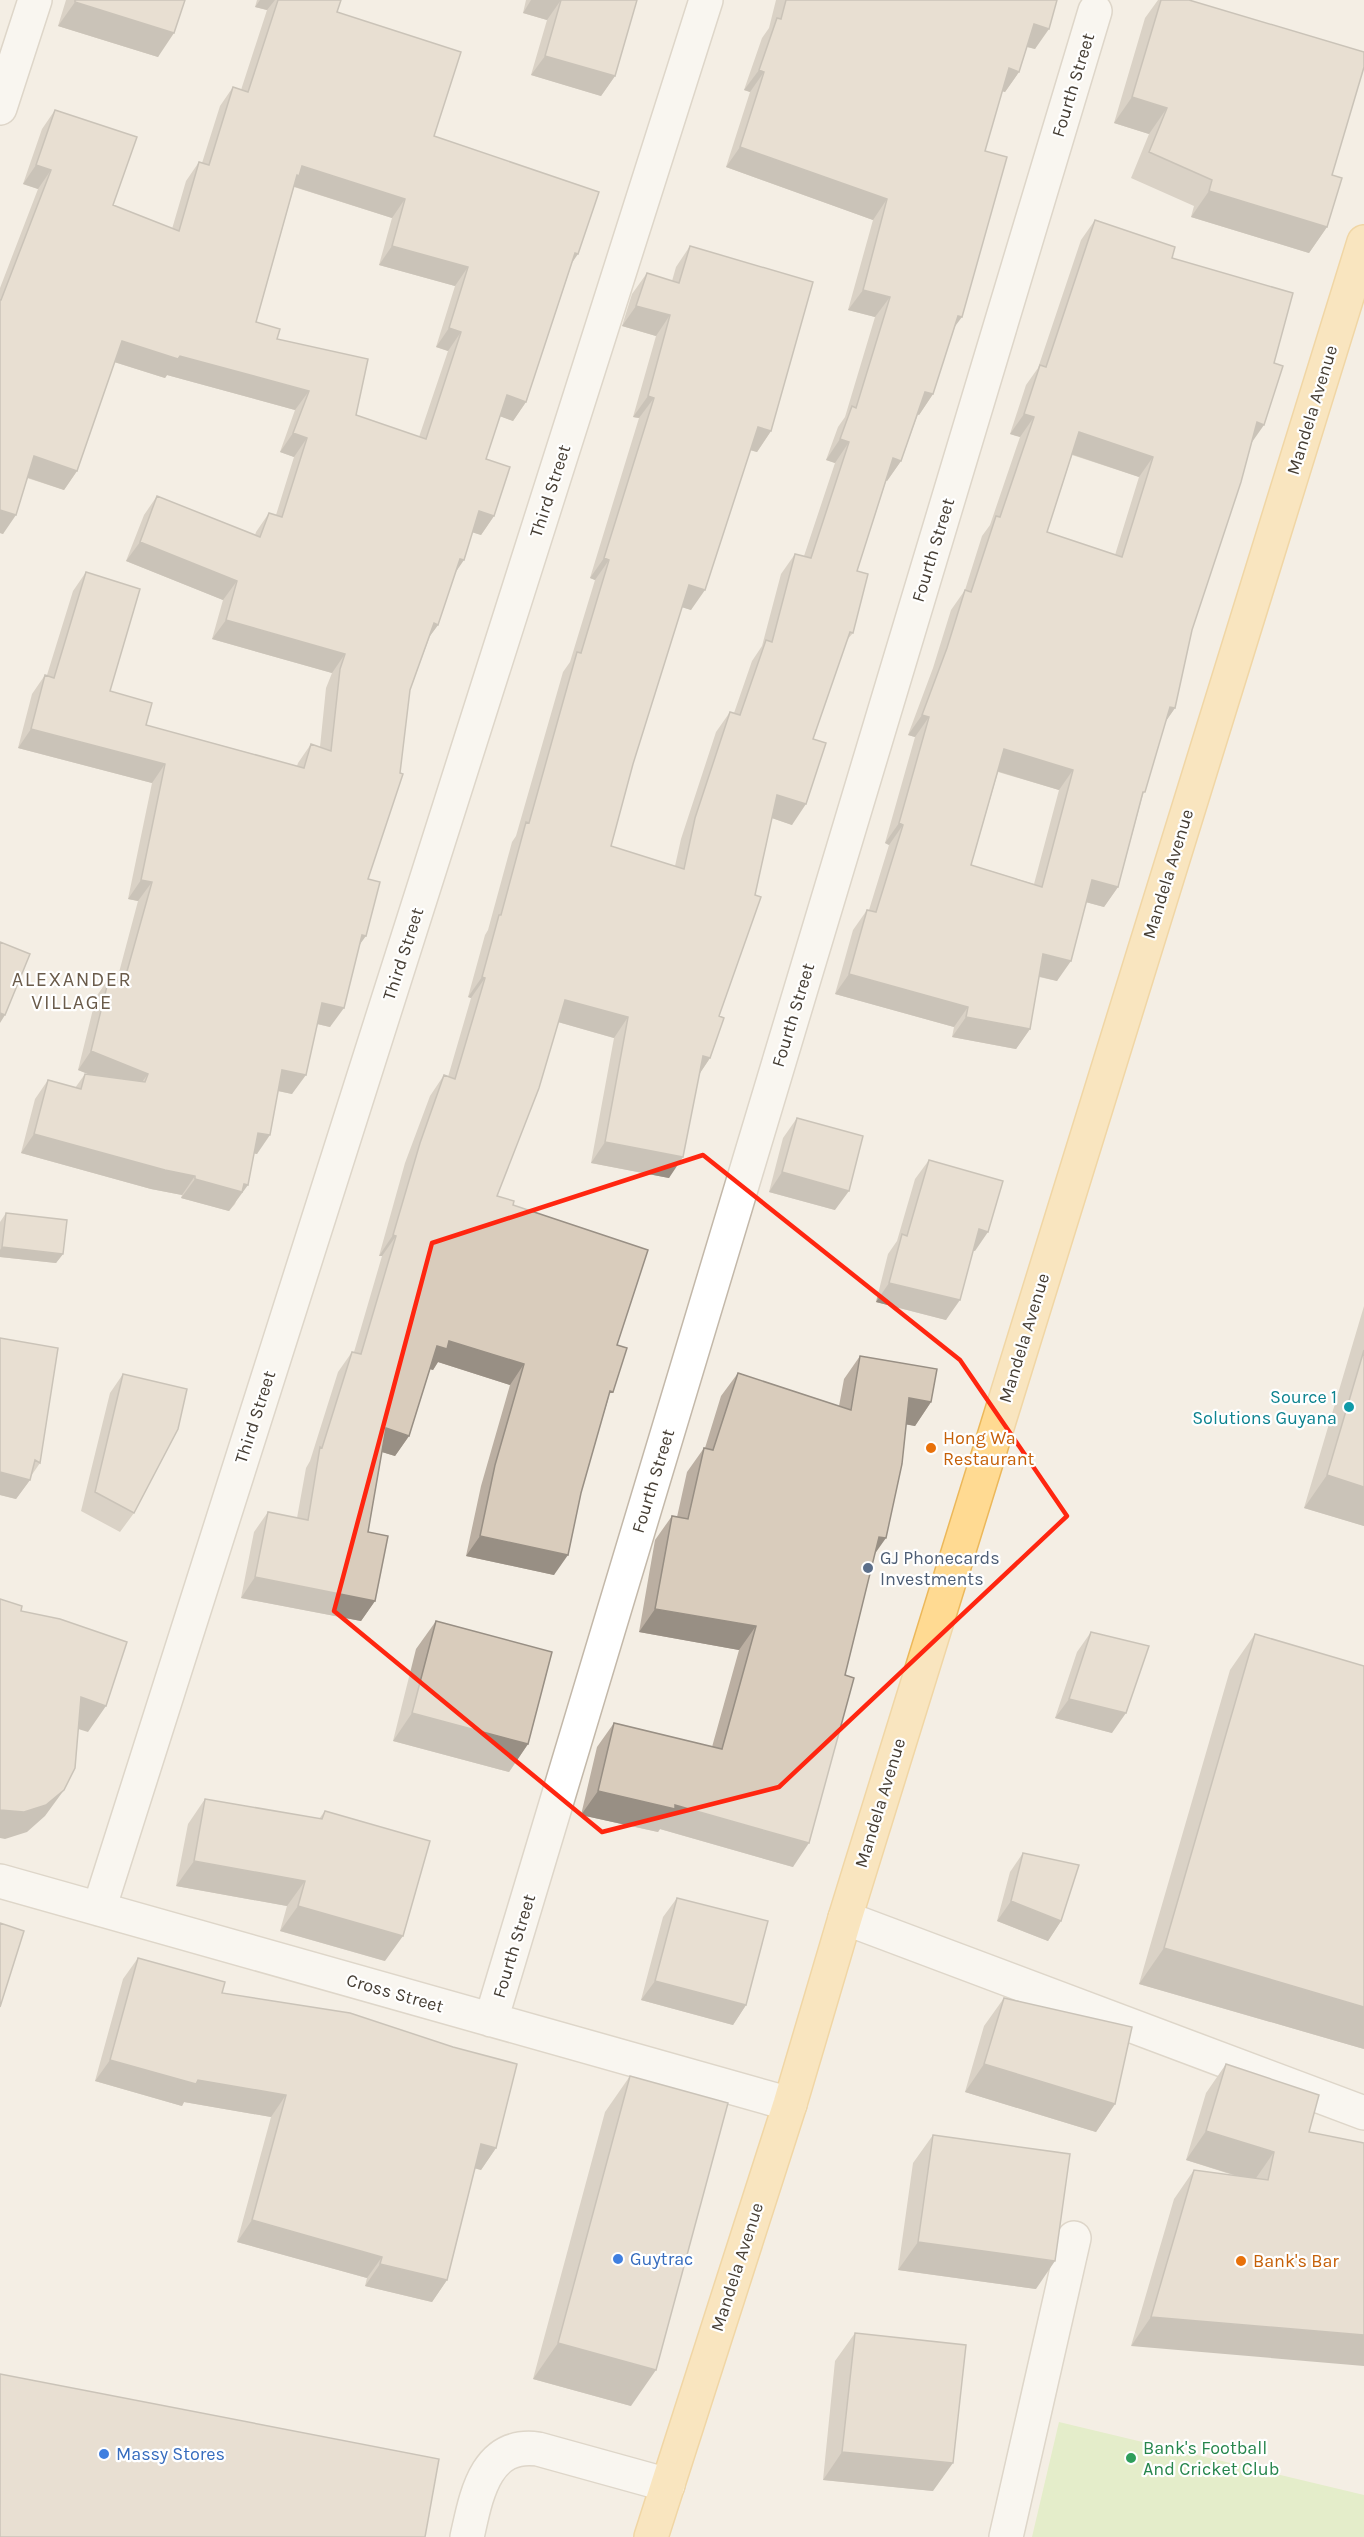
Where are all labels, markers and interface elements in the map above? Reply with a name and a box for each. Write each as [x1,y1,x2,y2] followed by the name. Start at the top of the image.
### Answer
[1047,30,1099,140] street label: Fourth Street
[1282,343,1342,477] street label: Mandela Avenue
[525,442,575,540] street label: Third Street
[907,495,959,605] street label: Fourth Street
[1138,807,1198,941] street label: Mandela Avenue
[378,905,428,1003] street label: Third Street
[767,960,819,1070] street label: Fourth Street
[12,968,132,1014] district label: ALEXANDER VILLAGE
[994,1271,1054,1405] street label: Mandela Avenue
[230,1368,280,1466] street label: Third Street
[1192,1386,1337,1429] place label: Source 1 Solutions Guyana
[1342,1400,1356,1414] marker: Source 1 Solutions Guyana
[627,1426,679,1536] street label: Fourth Street
[943,1427,1035,1470] place label: Hong Wa Restaurant
[924,1441,938,1455] marker: Hong Wa Restaurant
[880,1547,1000,1590] place label: GJ Phonecards Investments
[861,1561,875,1575] marker: GJ Phonecards Investments
[850,1736,910,1870] street label: Mandela Avenue
[488,1891,540,2001] street label: Fourth Street
[344,1969,446,2017] street label: Cross Street
[706,2200,768,2334] street label: Mandela Avenue
[630,2248,693,2270] place label: Guytrac
[1253,2250,1339,2272] place label: Bank's Bar
[611,2252,625,2266] marker: Guytrac
[1234,2254,1248,2268] marker: Bank's Bar
[1143,2437,1279,2480] place label: Bank's Football And Cricket Club
[116,2443,225,2465] place label: Massy Stores
[97,2447,111,2461] marker: Massy Stores
[1124,2451,1138,2465] marker: Bank's Football And Cricket Club

